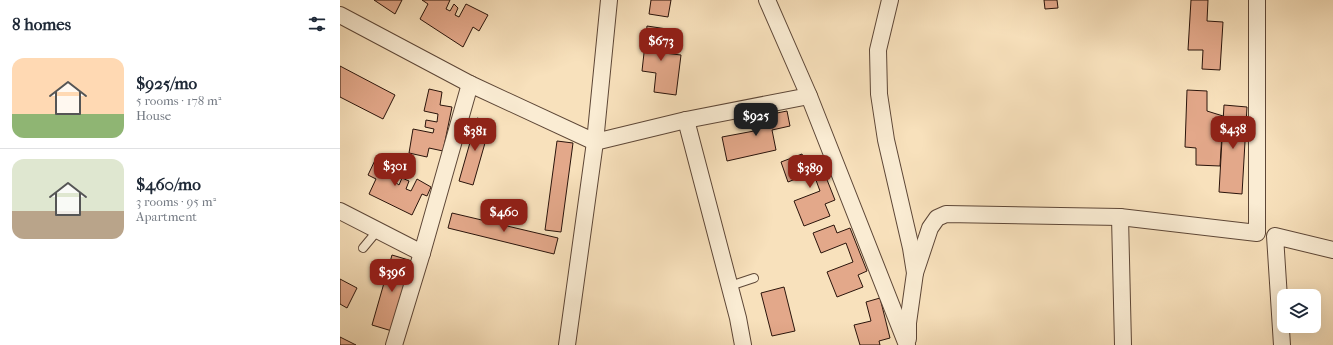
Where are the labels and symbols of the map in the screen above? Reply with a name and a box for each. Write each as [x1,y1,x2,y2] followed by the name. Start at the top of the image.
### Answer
[637,28,685,62] pin: $673
[732,103,780,137] pin: $925
[1209,116,1257,150] pin: $438
[451,118,499,152] pin: $381
[371,153,419,187] pin: $301
[786,155,834,189] pin: $389
[480,199,528,233] pin: $460
[368,259,416,293] pin: $396

